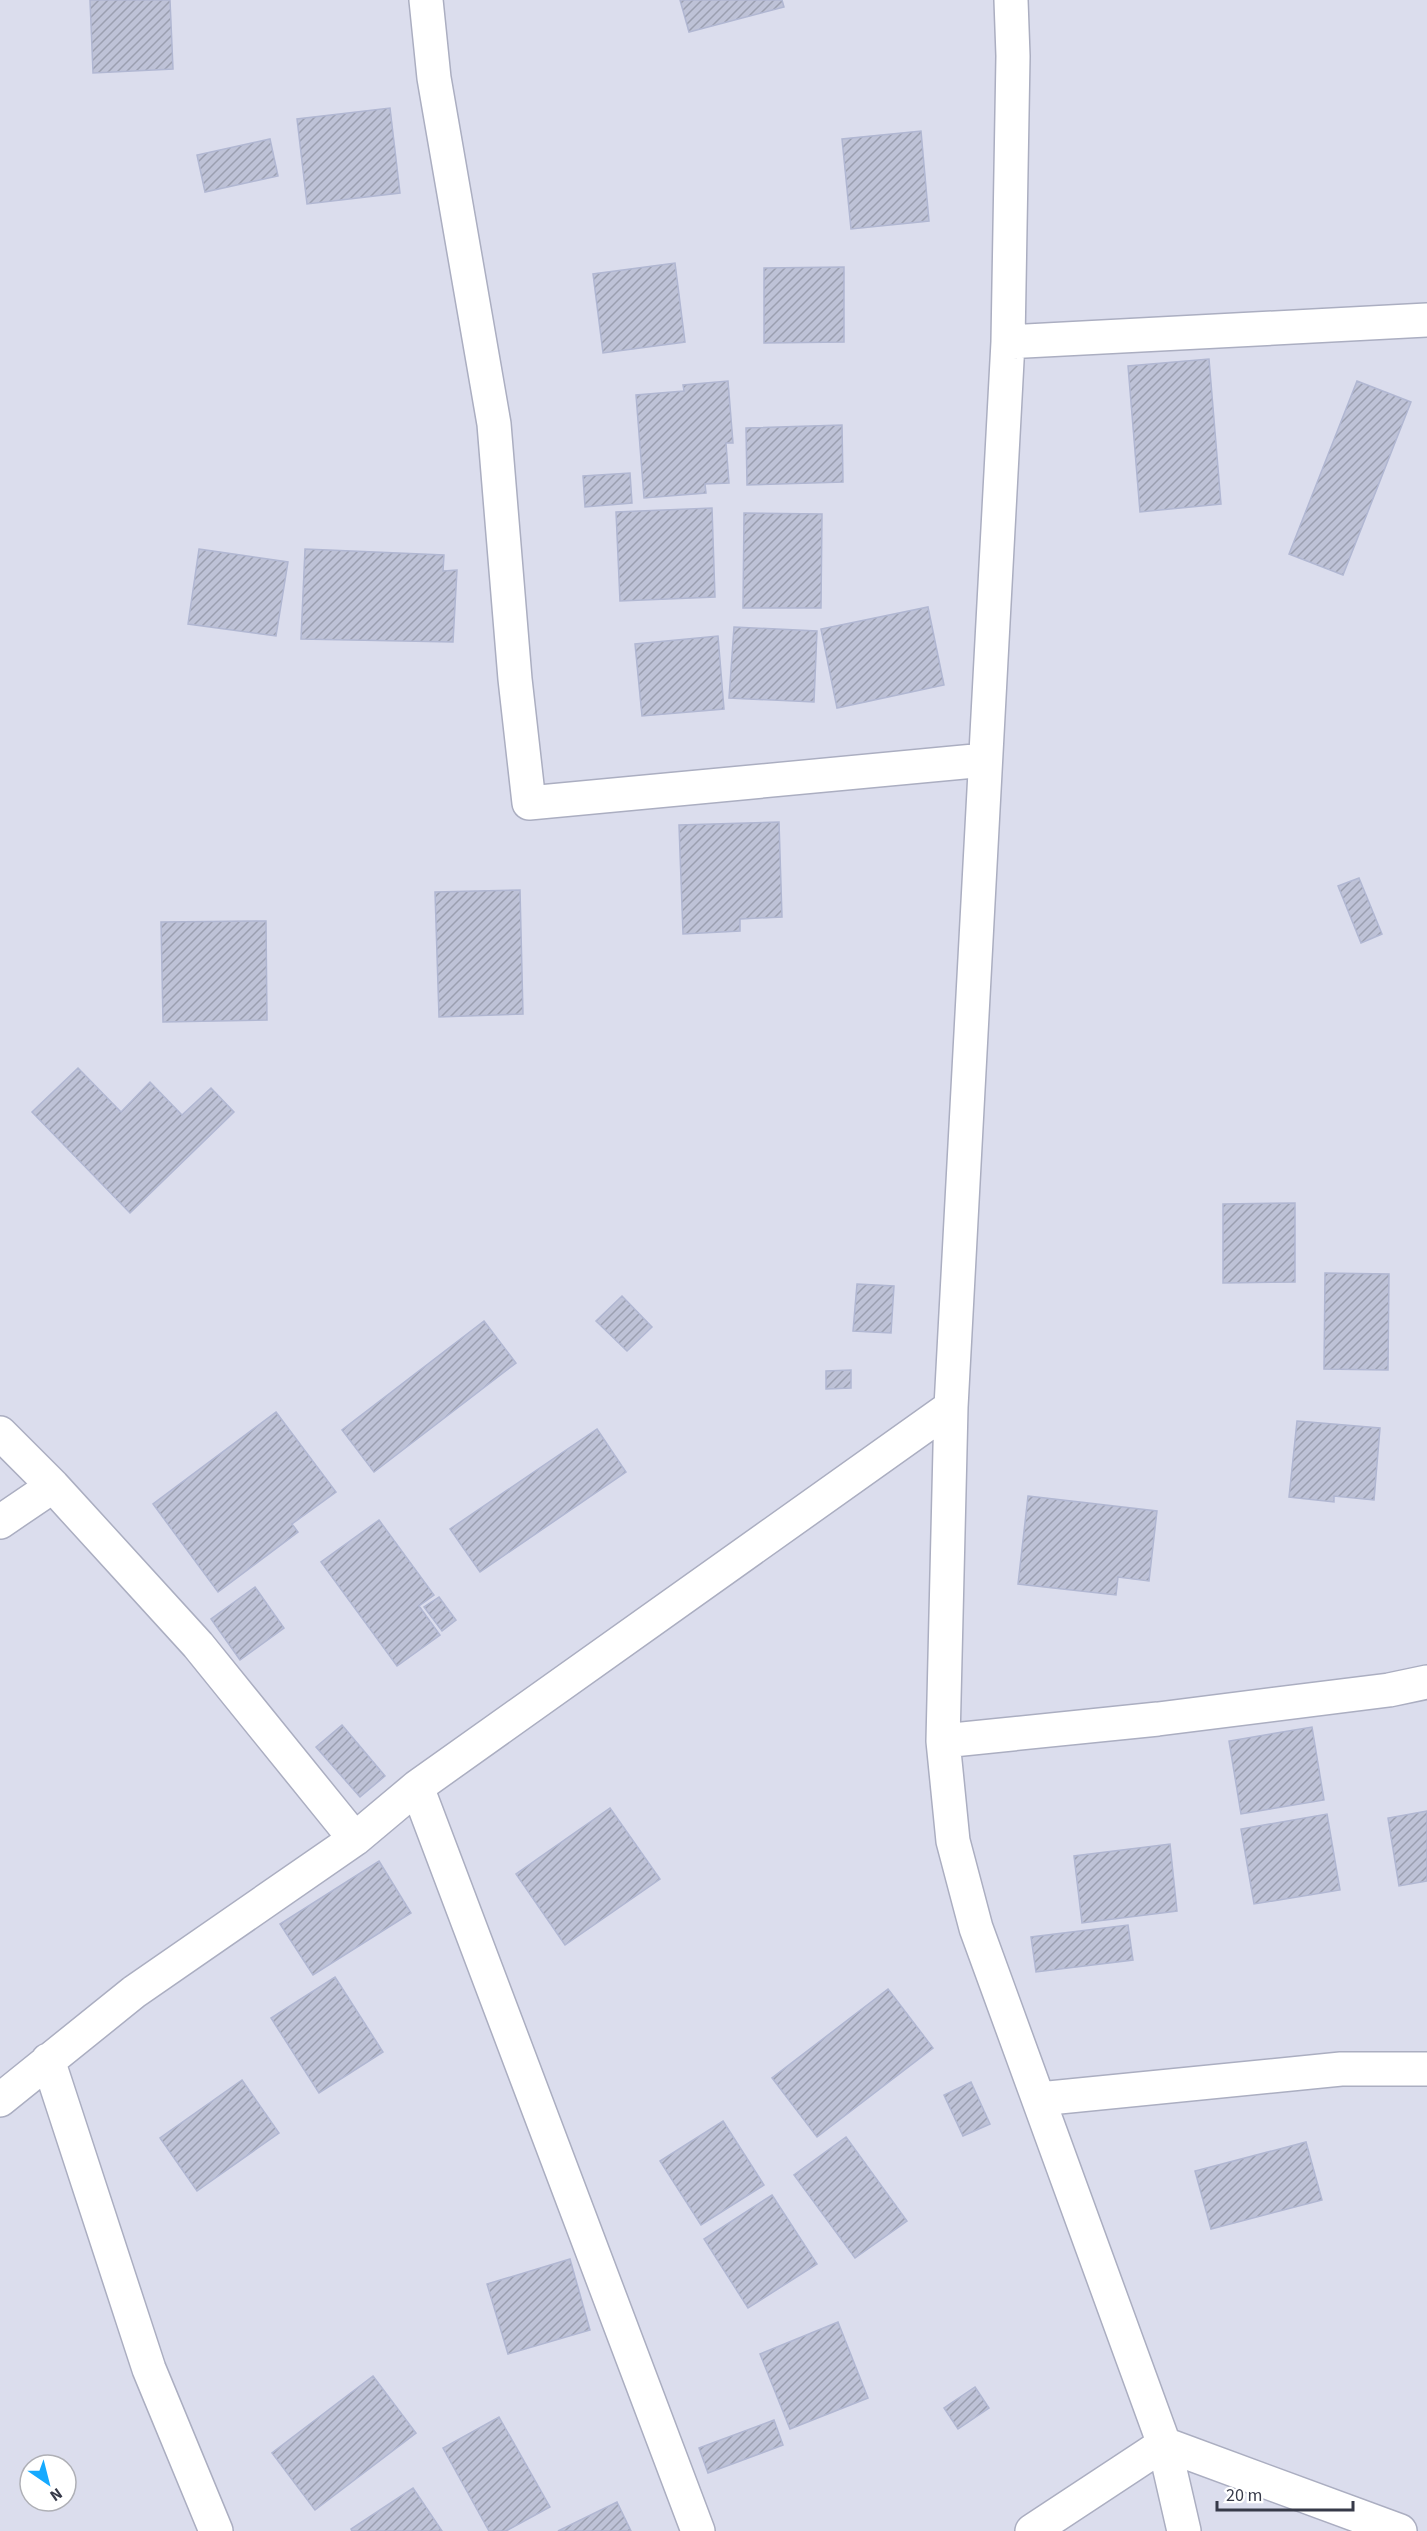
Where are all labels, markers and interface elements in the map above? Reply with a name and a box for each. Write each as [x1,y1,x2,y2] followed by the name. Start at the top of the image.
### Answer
[18,2453,78,2513] north arrow
[1217,2474,1354,2512] scale bar
[45,2482,67,2507] text: N
[1226,2483,1262,2508] text: 20 m

